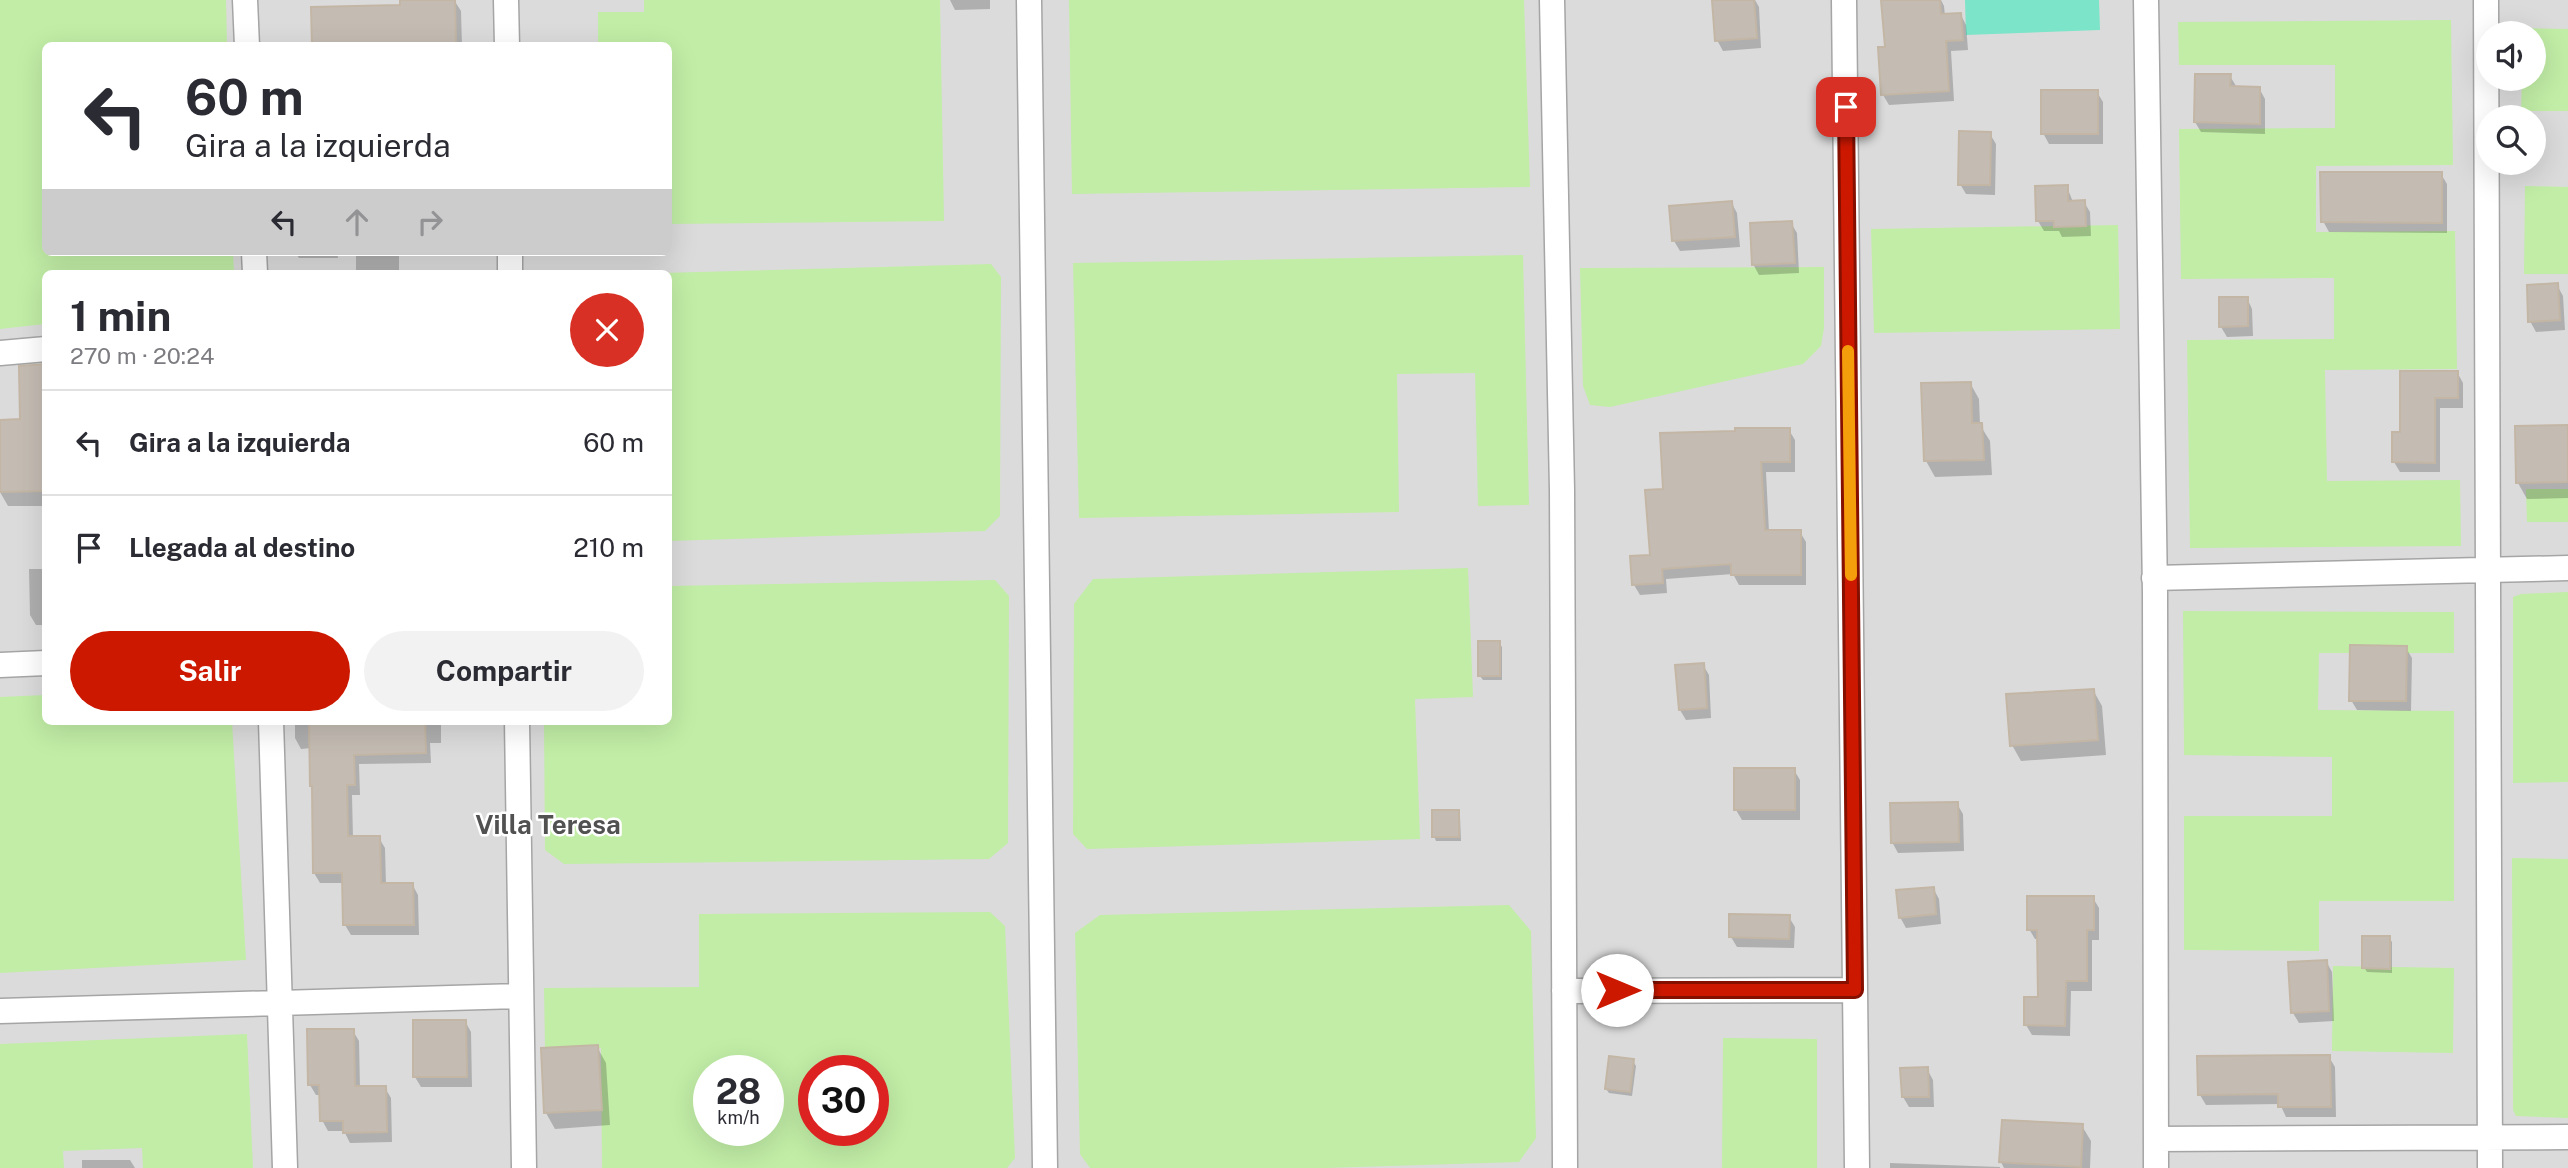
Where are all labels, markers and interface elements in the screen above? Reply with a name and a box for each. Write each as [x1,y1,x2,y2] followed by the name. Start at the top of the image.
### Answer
[2476,21,2546,175] map controls
[2476,21,2546,91] button: sound
[185,68,304,126] text: 60 m
[70,70,161,161] icon: left
[1816,77,1876,137] pin
[1827,88,1865,126] icon: arrive
[2476,105,2546,175] button: search
[185,127,451,164] text: Gira a la izquierda
[265,203,303,241] icon: left
[338,203,376,241] icon: ahead
[411,203,449,241] icon: right
[70,291,171,340] text: 1 min
[570,293,644,367] button: close
[70,342,215,369] text: 270 m · 20:24
[70,424,108,462] icon: left
[129,427,351,458] text: Gira a la izquierda
[583,427,644,458] text: 60 m
[70,529,108,567] icon: arrive
[129,532,355,563] text: Llegada al destino
[573,532,644,563] text: 210 m
[70,631,350,711] button: Salir
[364,631,644,711] button: Compartir
[475,809,621,840] district label: Villa Teresa
[1580,953,1654,1027] position arrow
[798,1055,889,1146] speed limit sign: 30
[716,1071,761,1112] text: 28
[717,1107,760,1128] text: km/h

